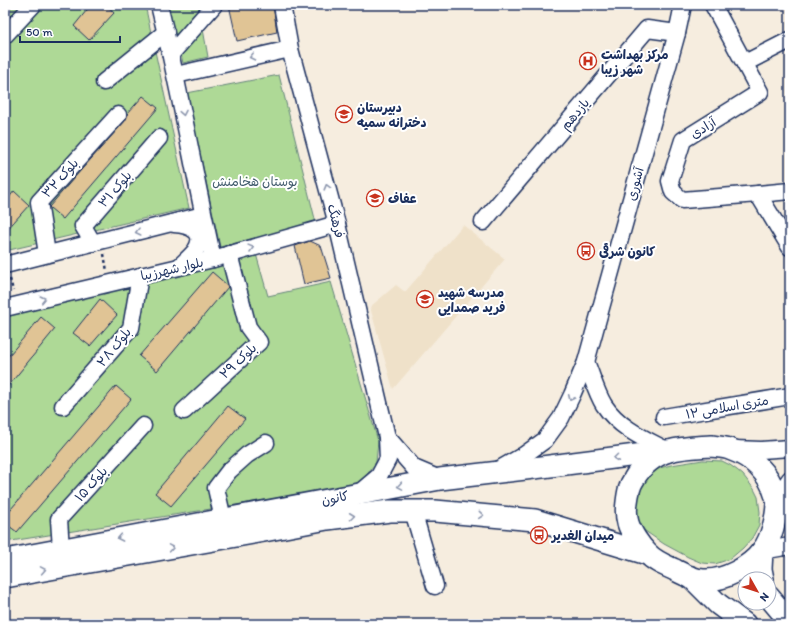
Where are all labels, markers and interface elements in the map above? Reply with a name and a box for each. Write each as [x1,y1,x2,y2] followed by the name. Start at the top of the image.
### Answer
[20,18,120,44] scale bar
[26,25,52,39] text: 50 m
[601,47,669,78] place label: مرکز بهداشت شهر زیبا
[578,51,598,71] hospital icon: مرکز بهداشت شهر زیبا
[249,53,256,61] one-way arrow
[557,95,595,135] street label: یازدهم
[357,100,427,131] place label: دبیرستان دخترانه سمیه
[334,104,354,124] school or university icon: دبیرستان دخترانه سمیه
[179,110,187,116] one-way arrow
[687,114,720,142] street label: آزادی
[39,155,82,201] street label: بلوک ۳۲
[623,165,648,203] street label: آشوری
[95,168,136,211] street label: بلوک ۳۱
[212,174,298,190] park label: بوستان هخامنش
[323,183,332,190] one-way arrow
[365,188,385,208] school or university icon: عفاف
[388,191,417,206] place label: عفاف
[325,202,347,240] street label: فرهنگ
[135,227,142,235] one-way arrow
[576,241,596,261] bus stop icon: کانون شرقی
[599,243,655,260] place label: کانون شرقی
[247,244,254,253] one-way arrow
[139,254,205,285] street label: بلوار شهرزیبا
[438,285,506,316] place label: مدرسه شهید فرید صمدایی
[415,289,435,309] school or university icon: مدرسه شهید فرید صمدایی
[39,295,46,304] one-way arrow
[94,324,135,370] street label: بلوک ۲۸
[216,340,260,383] street label: بلوک ۲۹
[684,392,770,424] street label: ۱۲ متری اسلامی
[568,394,576,401] one-way arrow
[613,453,619,462] one-way arrow
[71,464,111,505] street label: بلوک ۱۵
[397,481,403,490] one-way arrow
[320,488,350,509] street label: کانون
[478,510,484,519] one-way arrow
[349,512,355,521] one-way arrow
[529,525,549,545] bus stop icon: میدان الغدیر
[550,528,614,544] place label: میدان الغدیر
[117,534,123,542] one-way arrow
[168,544,175,552] one-way arrow
[40,566,47,575] one-way arrow
[737,571,777,611] north arrow
[757,590,772,604] text: N

